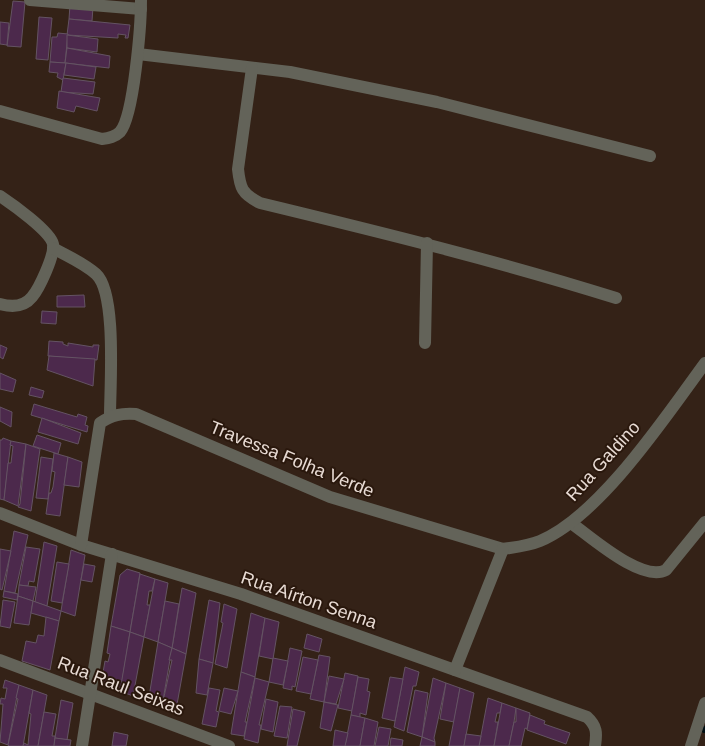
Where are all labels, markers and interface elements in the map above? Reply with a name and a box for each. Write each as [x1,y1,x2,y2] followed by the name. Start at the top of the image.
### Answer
[207,417,377,501] street label: Travessa Folha Verde
[562,417,644,505] street label: Rua Galdino
[239,567,380,633] street label: Rua Aírton Senna
[55,653,187,719] street label: Rua Raul Seixas

